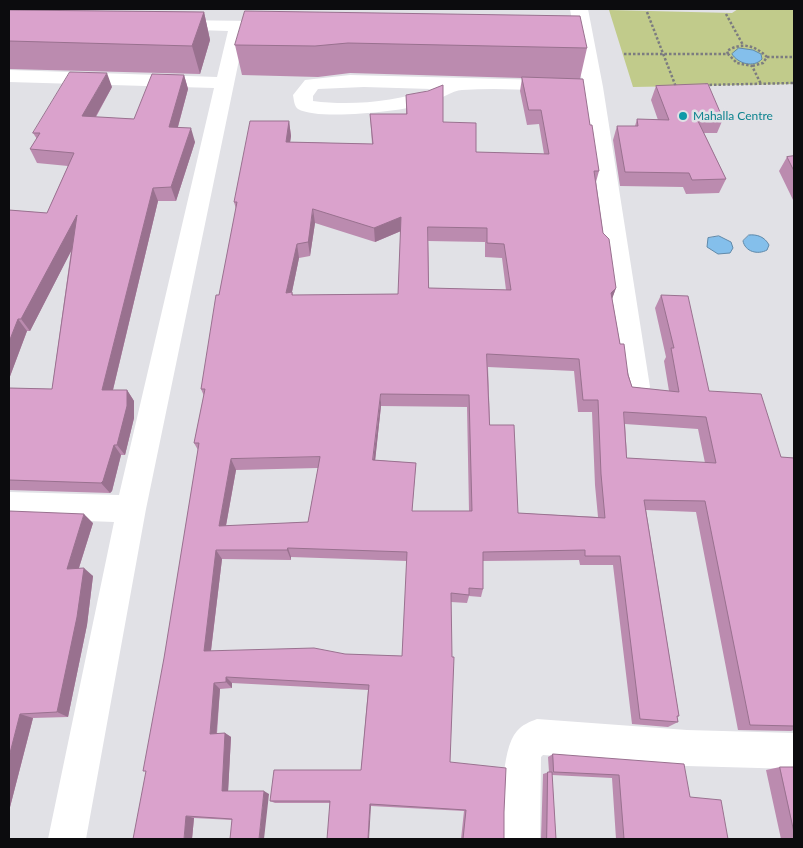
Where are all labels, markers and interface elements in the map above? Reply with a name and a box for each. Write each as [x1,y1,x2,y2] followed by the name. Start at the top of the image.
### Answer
[693,109,773,123] place label: Mahalla Centre
[677,110,689,122] marker: Mahalla Centre

